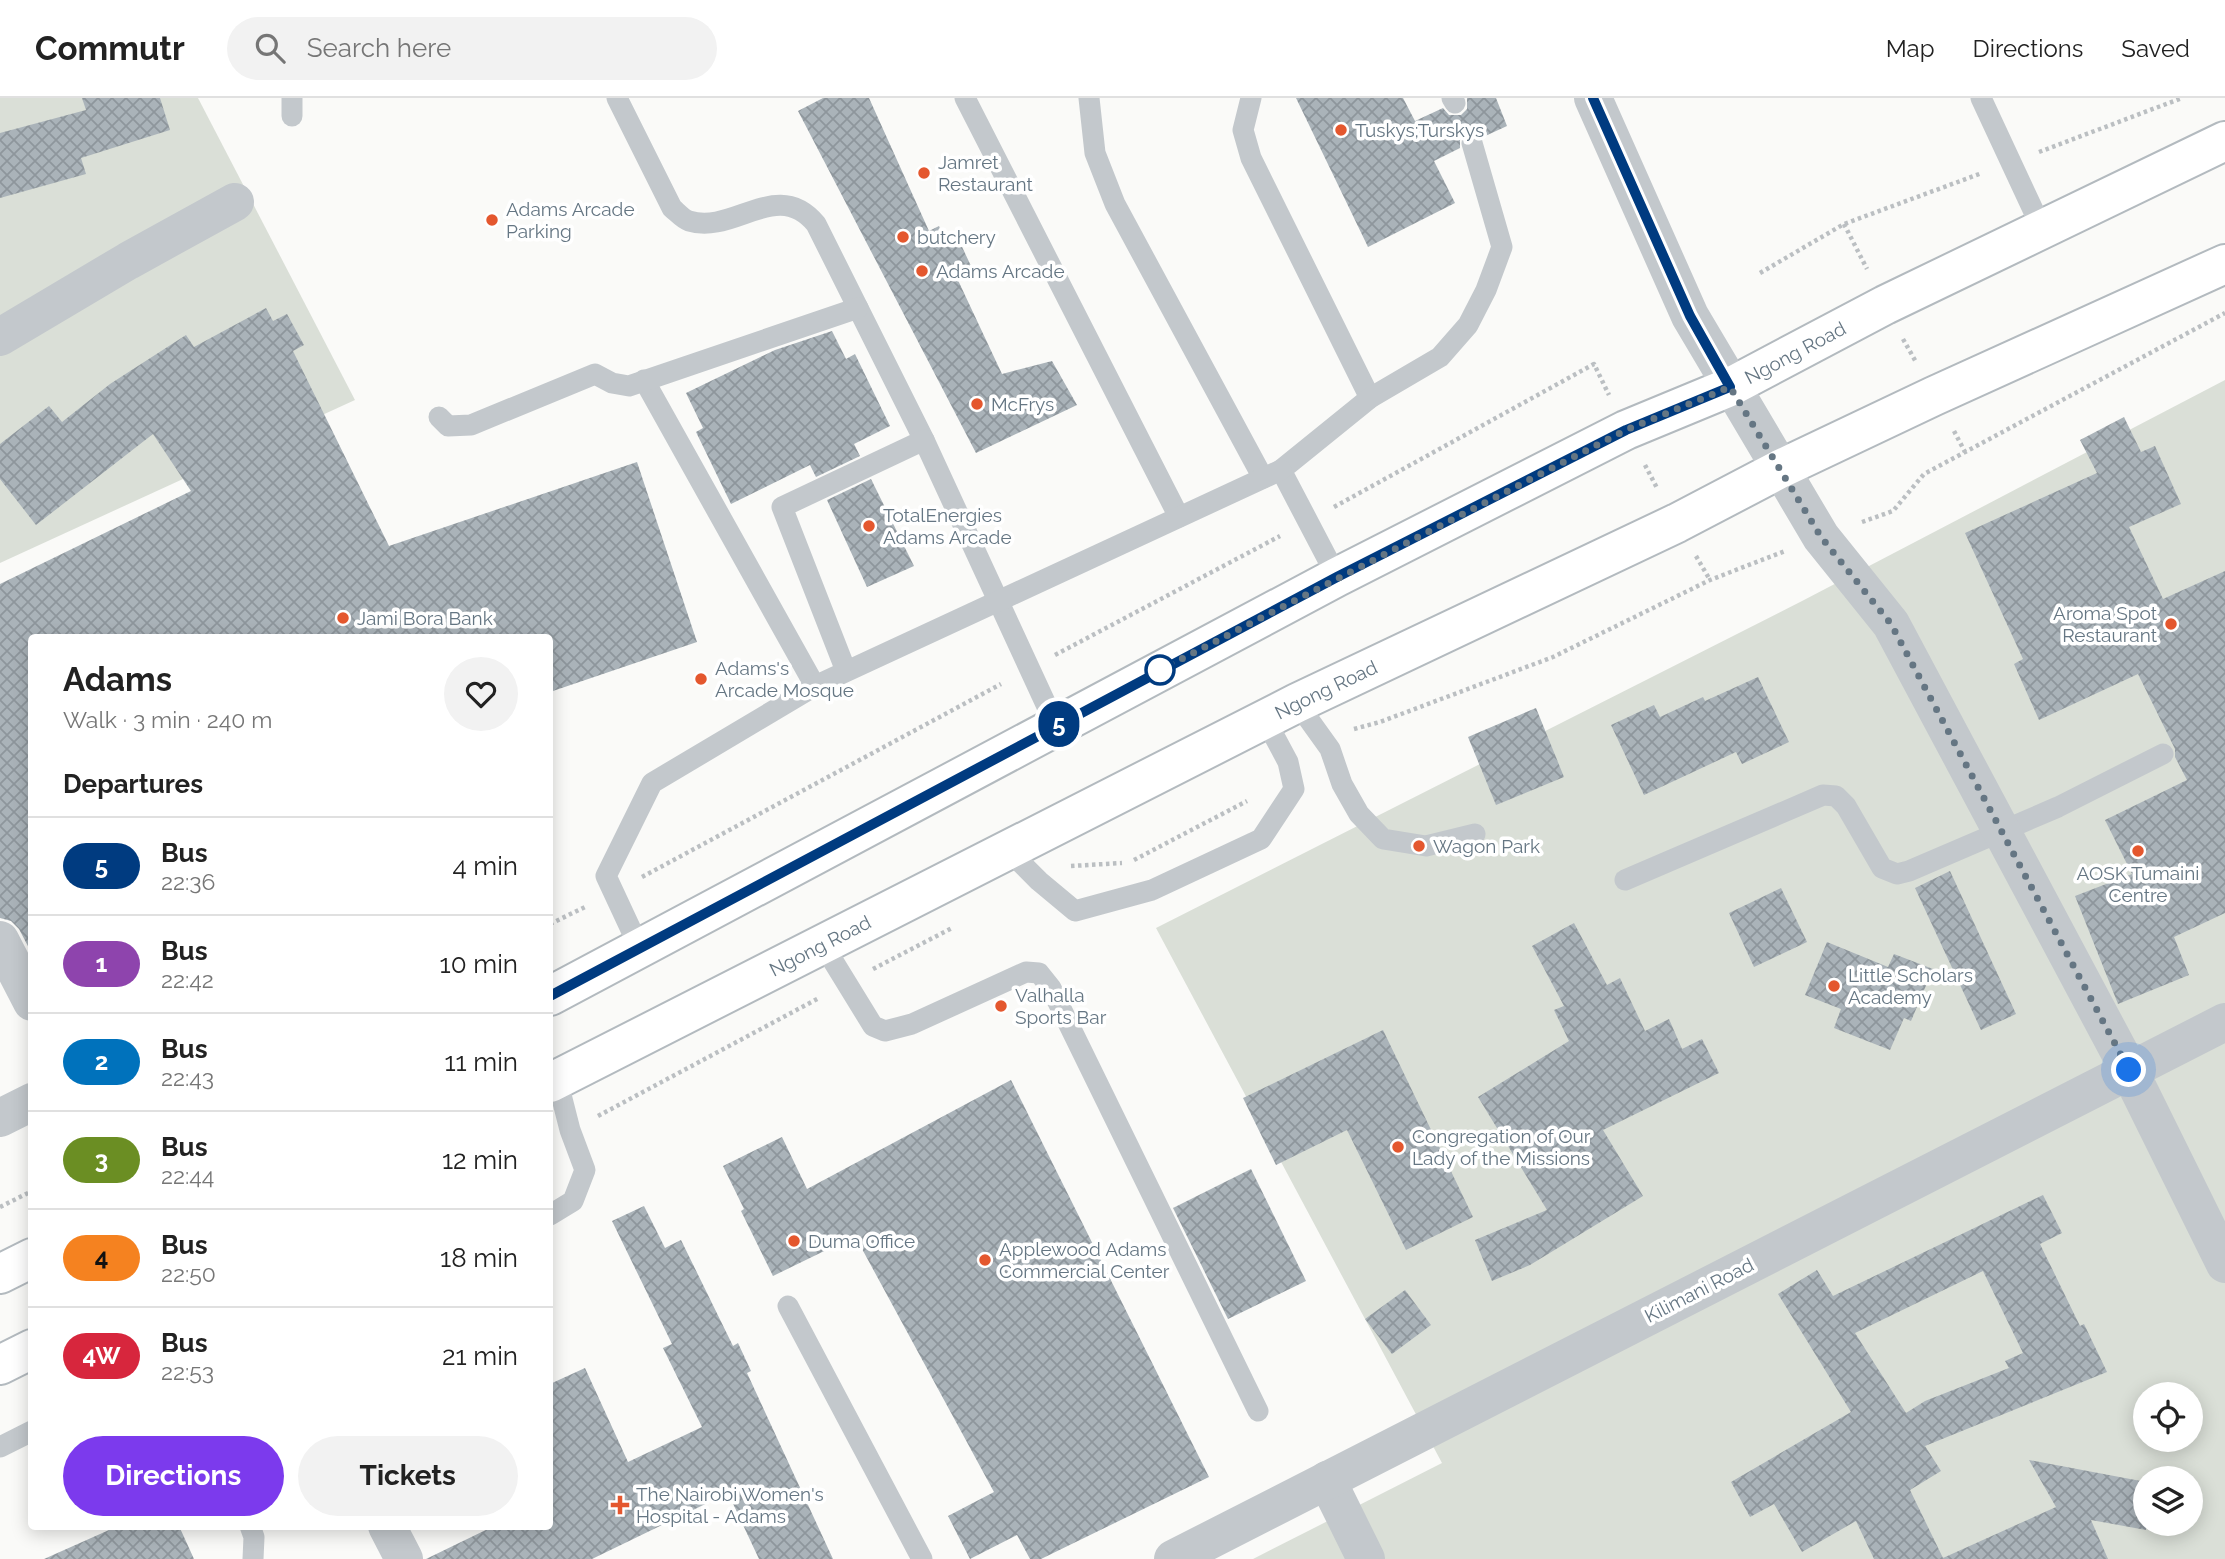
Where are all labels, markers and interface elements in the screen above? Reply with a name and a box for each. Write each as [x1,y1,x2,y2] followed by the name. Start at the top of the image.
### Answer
[227,17,717,80] search box
[35,29,185,68] text: Commutr
[251,29,289,67] icon: search
[307,33,451,63] text: Search here
[1886,34,1935,63] text: Map
[1973,34,2083,63] text: Directions
[2121,34,2190,63] text: Saved
[1355,119,1484,141] place label: Tuskys;Turskys
[1333,122,1349,138] marker: Tuskys;Turskys
[938,151,1033,195] place label: Jamret Restaurant
[916,165,932,181] marker: Jamret Restaurant
[506,198,635,242] place label: Adams Arcade Parking
[484,212,500,228] marker: Adams Arcade Parking
[917,226,996,248] place label: butchery
[895,229,911,245] marker: butchery
[936,260,1065,282] place label: Adams Arcade
[914,263,930,279] marker: Adams Arcade
[1741,317,1849,388] street label: Ngong Road
[991,393,1054,415] place label: McFrys
[969,396,985,412] marker: McFrys
[883,504,1012,548] place label: TotalEnergies Adams Arcade
[861,518,877,534] marker: TotalEnergies Adams Arcade
[2053,602,2158,646] place label: Aroma Spot Restaurant
[357,607,493,629] place label: Jami Bora Bank
[335,610,351,626] marker: Jami Bora Bank
[2163,616,2179,632] marker: Aroma Spot Restaurant
[1145,655,1175,685] unlabelled marker
[1271,656,1381,723] street label: Ngong Road
[444,657,518,731] button: heart
[715,657,854,701] place label: Adams's Arcade Mosque
[63,660,172,699] text: Adams
[693,671,709,687] marker: Adams's Arcade Mosque
[1036,701,1082,747] line badge: 5
[63,706,272,733] text: Walk · 3 min · 240 m
[1052,709,1066,738] text: 5
[63,769,203,799] text: Departures
[1433,835,1540,857] place label: Wagon Park
[161,838,208,868] text: Bus
[1411,838,1427,854] marker: Wagon Park
[2130,843,2146,859] marker: AOSK Tumaini Centre
[95,851,108,880] text: 5
[452,851,518,881] text: 4 min
[2077,862,2199,906] place label: AOSK Tumaini Centre
[161,868,215,895] text: 22:36
[766,911,874,981] street label: Ngong Road
[161,936,208,966] text: Bus
[96,949,107,978] text: 1
[440,949,518,979] text: 10 min
[1848,964,1973,1008] place label: Little Scholars Academy
[161,966,214,993] text: 22:42
[1826,978,1842,994] marker: Little Scholars Academy
[1015,984,1107,1028] place label: Valhalla Sports Bar
[993,998,1009,1014] marker: Valhalla Sports Bar
[161,1034,208,1064] text: Bus
[95,1047,108,1076] text: 2
[444,1047,518,1077] text: 11 min
[2111,1052,2146,1087] your location
[161,1064,214,1091] text: 22:43
[1412,1125,1591,1169] place label: Congregation of Our Lady of the Missions
[161,1132,208,1162] text: Bus
[1390,1139,1406,1155] marker: Congregation of Our Lady of the Missions
[95,1145,108,1174] text: 3
[442,1145,518,1175] text: 12 min
[161,1162,214,1189] text: 22:44
[161,1230,208,1260] text: Bus
[808,1230,915,1252] place label: Duma Office
[786,1233,802,1249] marker: Duma Office
[999,1238,1170,1282] place label: Applewood Adams Commercial Center
[95,1243,108,1272] text: 4
[440,1243,518,1273] text: 18 min
[977,1252,993,1268] marker: Applewood Adams Commercial Center
[1641,1253,1757,1327] street label: Kilimani Road
[161,1260,216,1287] text: 22:50
[161,1328,208,1358] text: Bus
[82,1341,121,1370] text: 4W
[442,1341,518,1371] text: 21 min
[161,1358,214,1385] text: 22:53
[2133,1382,2203,1536] map controls
[2133,1382,2203,1452] button: locate
[63,1436,284,1516] button: Directions
[298,1436,518,1516] button: Tickets
[2133,1466,2203,1536] button: layers
[636,1483,824,1527] place label: The Nairobi Women's Hospital - Adams
[610,1495,630,1515] marker: The Nairobi Women's Hospital - Adams

